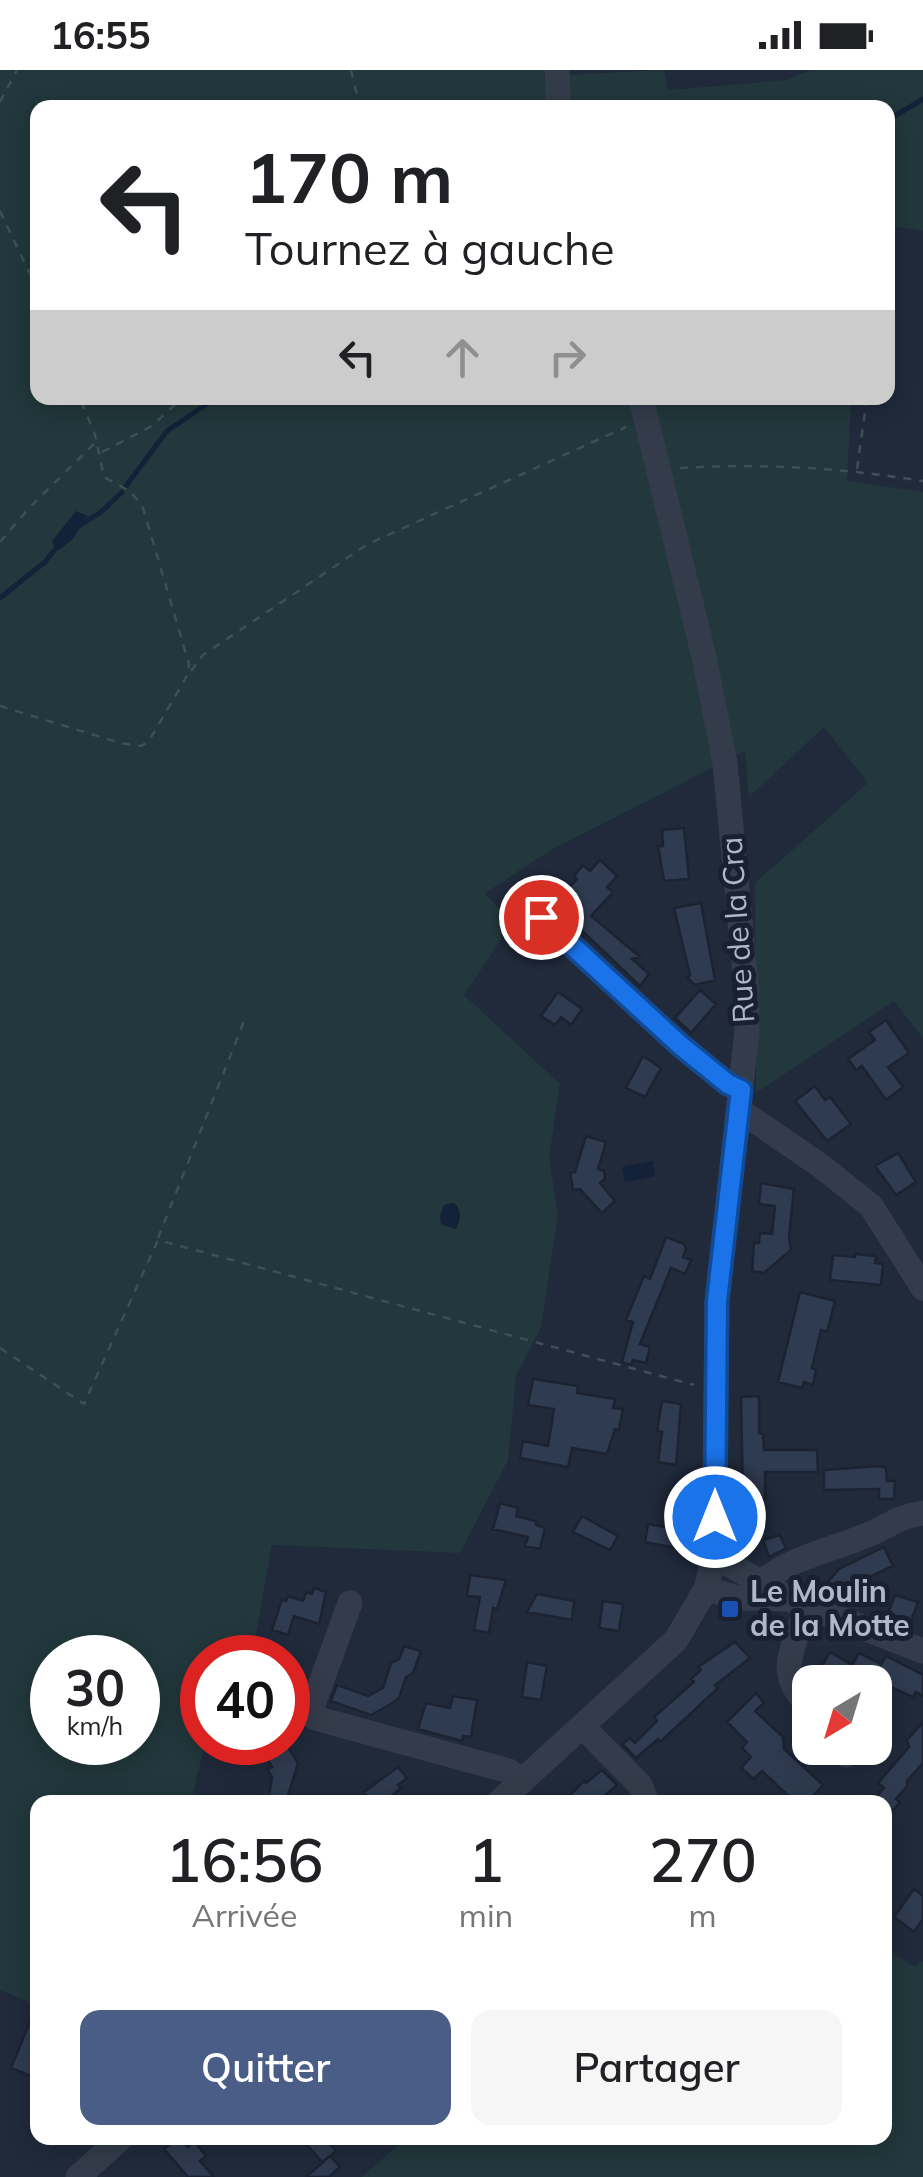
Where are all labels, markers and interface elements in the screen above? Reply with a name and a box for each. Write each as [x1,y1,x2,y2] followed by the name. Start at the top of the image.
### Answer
[50,11,151,59] text: 16:55
[245,133,453,221] text: 170 m
[80,140,210,270] icon: left
[245,220,615,276] text: Tournez à gauche
[330,330,385,385] icon: left
[435,330,490,385] icon: ahead
[540,330,595,385] icon: right
[712,836,762,1024] street label: Rue de la Cra
[499,875,584,960] pin
[514,890,569,945] icon: arrive
[663,1465,767,1569] position arrow
[750,1572,910,1644] place label: Le Moulin de la Motte
[719,1598,741,1620] marker: Le Moulin de la Motte
[180,1635,310,1765] speed limit sign: 40
[65,1656,125,1719] text: 30
[792,1665,892,1765] north arrow
[792,1665,892,1765] map controls
[67,1710,123,1741] text: km/h
[165,1822,324,1897] text: 16:56
[468,1822,504,1897] text: 1
[649,1822,757,1897] text: 270
[191,1895,297,1935] text: Arrivée
[459,1895,513,1935] text: min
[689,1895,717,1935] text: m
[80,2010,451,2125] button: Quitter
[471,2010,842,2125] button: Partager

